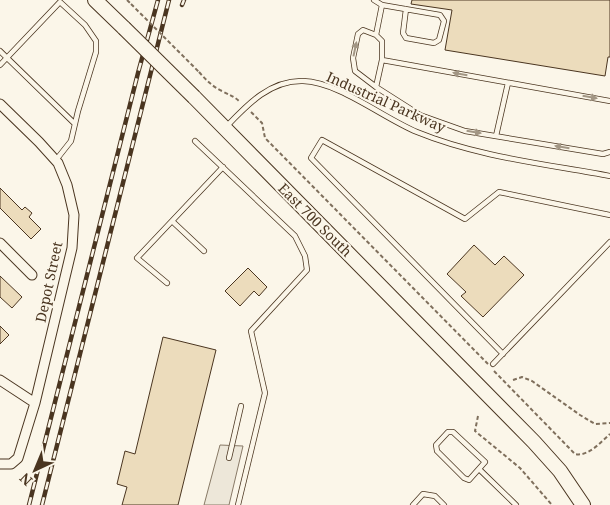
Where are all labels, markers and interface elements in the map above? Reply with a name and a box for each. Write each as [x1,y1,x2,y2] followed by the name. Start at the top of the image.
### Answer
[351,42,359,57] one-way arrow
[324,67,449,136] street label: Industrial Parkway
[452,70,468,78] one-way arrow
[583,94,599,102] one-way arrow
[466,129,482,137] one-way arrow
[554,142,570,150] one-way arrow
[274,179,356,261] street label: East 700 South
[31,240,66,324] street label: Depot Street
[10,445,60,495] north arrow
[15,469,36,490] text: N

